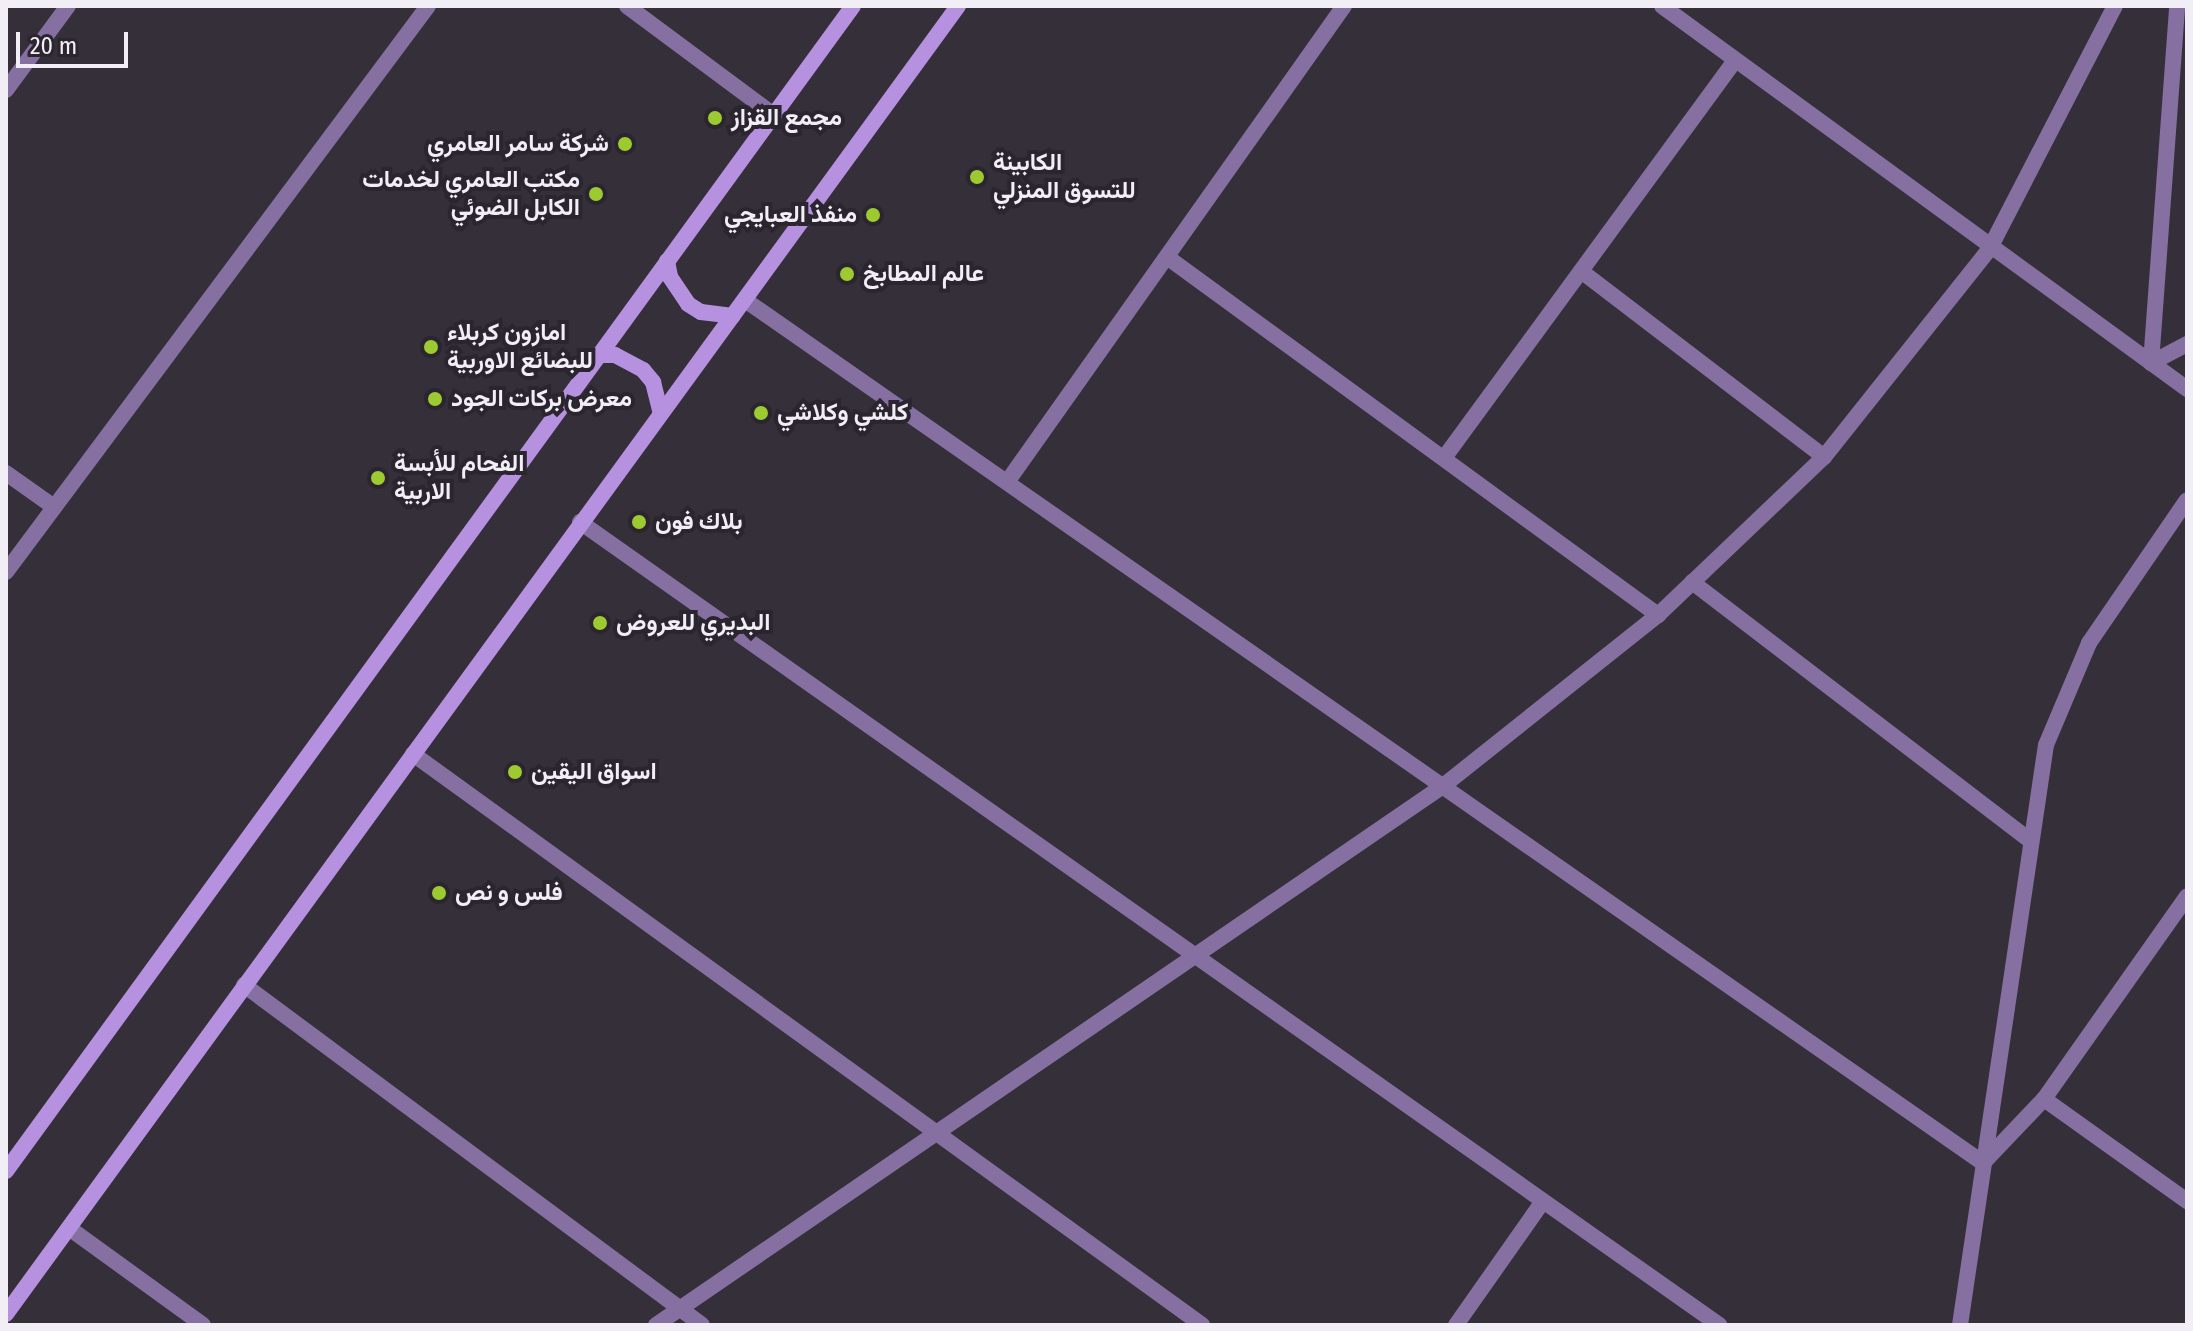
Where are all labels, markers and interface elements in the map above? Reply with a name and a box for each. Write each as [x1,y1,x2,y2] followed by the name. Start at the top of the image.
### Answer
[20,16,132,66] scale bar
[30,32,77,60] text: 20 m
[731,104,842,132] place label: مجمع القزاز
[706,109,724,127] marker: مجمع القزاز
[427,130,609,158] place label: شركة سامر العامري
[616,135,634,153] marker: شركة سامر العامري
[993,149,1136,205] place label: الكابينة للتسوق المنزلي
[362,166,580,222] place label: مكتب العامري لخدمات الكابل الضوئي
[968,168,986,186] marker: الكابينة للتسوق المنزلي
[587,185,605,203] marker: مكتب العامري لخدمات الكابل الضوئي
[724,201,857,229] place label: منفذ العبايجي
[864,206,882,224] marker: منفذ العبايجي
[863,260,984,288] place label: عالم المطابخ
[838,265,856,283] marker: عالم المطابخ
[447,319,593,375] place label: امازون كربلاء للبضائع الاوربية
[422,338,440,356] marker: امازون كربلاء للبضائع الاوربية
[451,385,632,413] place label: معرض بركات الجود
[426,390,444,408] marker: معرض بركات الجود
[777,399,908,427] place label: كلشي وكلاشي
[752,404,770,422] marker: كلشي وكلاشي
[394,450,524,506] place label: الفحام للأبسة الاربية
[369,469,387,487] marker: الفحام للأبسة الاربية
[655,508,742,536] place label: بلاك فون
[630,513,648,531] marker: بلاك فون
[616,609,770,637] place label: البديري للعروض
[591,614,609,632] marker: البديري للعروض
[531,758,657,786] place label: اسواق اليقين
[506,763,524,781] marker: اسواق اليقين
[455,879,563,907] place label: فلس و نص
[430,884,448,902] marker: فلس و نص

